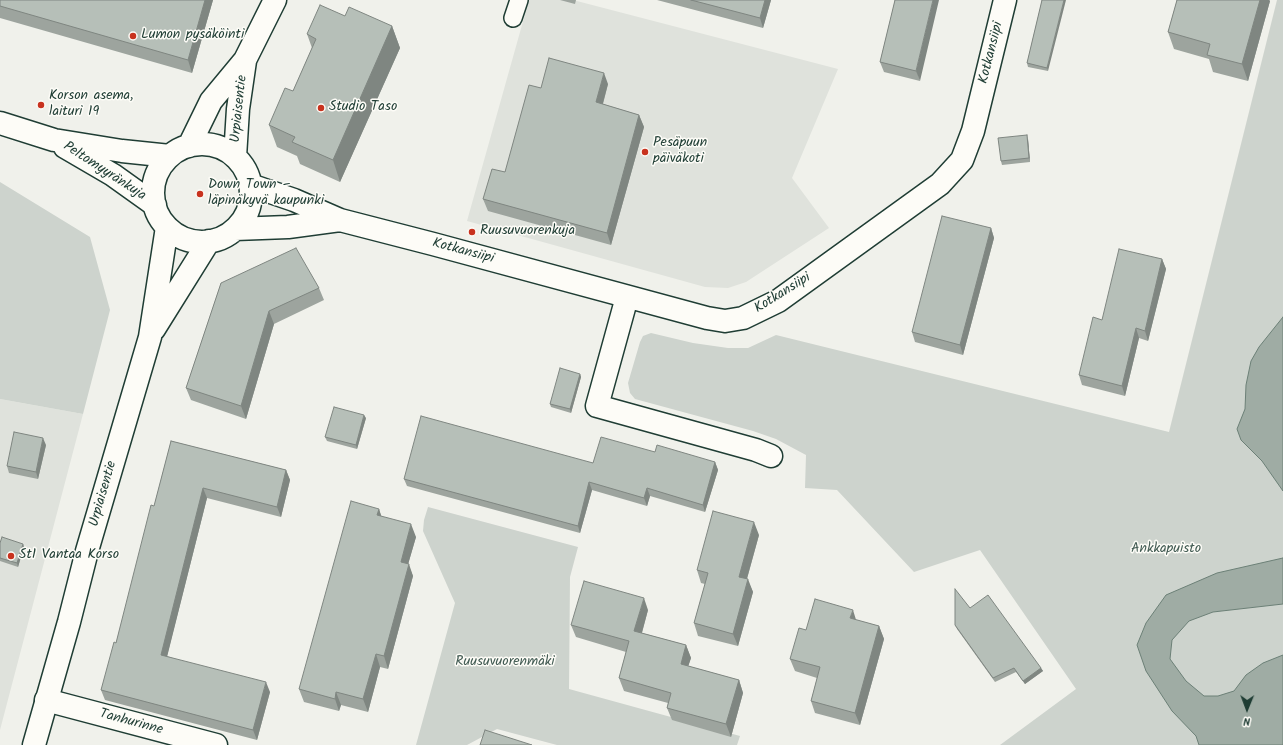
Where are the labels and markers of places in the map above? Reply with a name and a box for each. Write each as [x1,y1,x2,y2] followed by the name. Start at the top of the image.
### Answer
[141,28,244,44] place label: Lumon pysäköinti
[128,31,138,41] marker: Lumon pysäköinti
[49,89,133,122] place label: Korson asema, laituri 19
[36,100,46,110] marker: Korson asema, laituri 19
[329,100,397,116] place label: Studio Taso
[316,103,326,113] marker: Studio Taso
[653,136,707,168] place label: Pesäpuun päiväkoti
[640,147,650,157] marker: Pesäpuun päiväkoti
[208,178,324,210] place label: Down Town – läpinäkyvä kaupunki
[195,189,205,199] marker: Down Town – läpinäkyvä kaupunki
[480,224,575,240] place label: Ruusuvuorenkuja
[467,227,477,237] marker: Ruusuvuorenkuja
[19,548,119,564] place label: St1 Vantaa Korso
[6,551,16,561] marker: St1 Vantaa Korso

